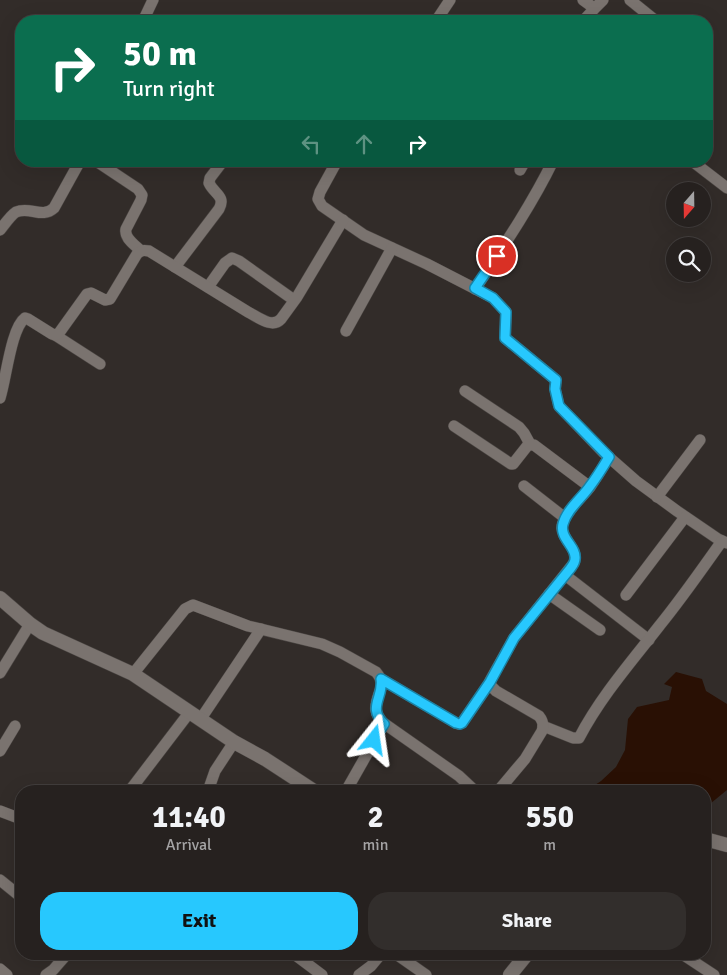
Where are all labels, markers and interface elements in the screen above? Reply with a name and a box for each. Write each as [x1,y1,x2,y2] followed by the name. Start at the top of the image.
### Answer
[123,32,197,75] text: 50 m
[40,35,105,100] icon: right
[123,75,215,102] text: Turn right
[297,130,325,158] icon: left
[350,130,378,158] icon: ahead
[403,130,431,158] icon: right
[666,182,711,228] north arrow
[666,182,711,282] map controls
[476,235,518,277] pin
[666,237,711,282] button: search
[483,242,511,270] icon: arrive
[347,713,399,765] position arrow
[152,799,226,836] text: 11:40
[367,799,384,836] text: 2
[525,799,574,836] text: 550
[166,835,212,855] text: Arrival
[363,835,388,855] text: min
[543,835,556,855] text: m
[40,892,358,950] button: Exit
[368,892,686,950] button: Share

